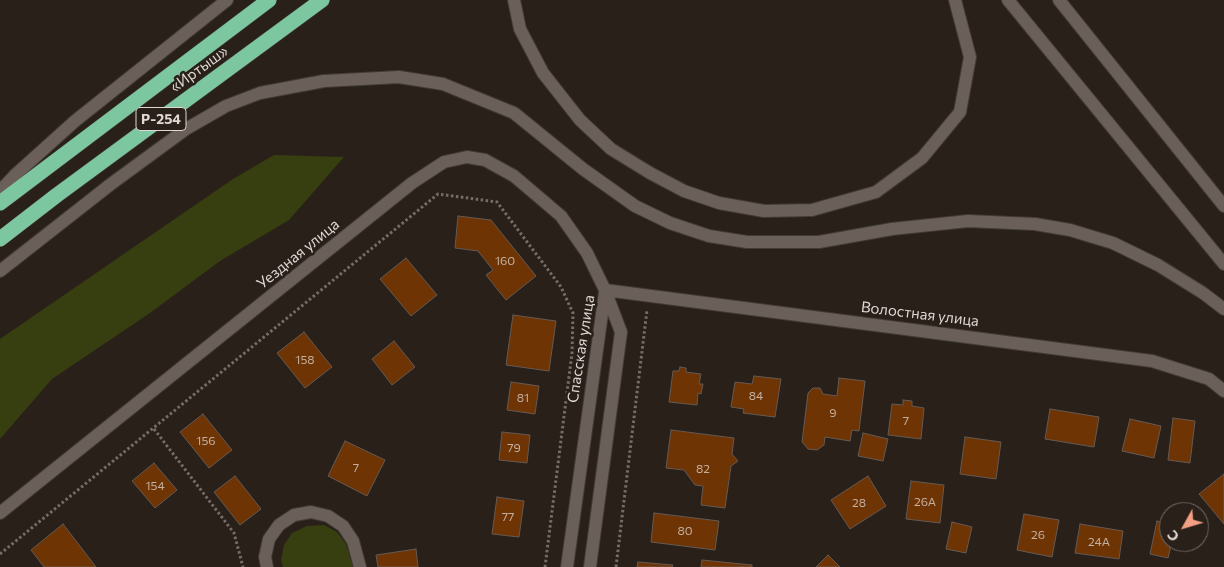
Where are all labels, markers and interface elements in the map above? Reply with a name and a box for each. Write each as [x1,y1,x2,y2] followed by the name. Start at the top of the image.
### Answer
[166,42,232,96] street label: «Иртыш»
[136,108,186,130] road number: Р-254
[253,215,343,293] street label: Уездная улица
[495,254,515,268] house number: 160
[564,294,598,404] street label: Спасская улица
[860,298,980,330] street label: Волостная улица
[295,353,315,367] house number: 158
[749,389,763,403] house number: 84
[517,391,529,405] house number: 81
[829,406,837,420] house number: 9
[903,414,909,428] house number: 7
[196,434,216,448] house number: 156
[507,441,521,455] house number: 79
[353,461,359,475] house number: 7
[696,462,710,476] house number: 82
[145,479,165,493] house number: 154
[914,495,936,509] house number: 26А
[852,496,866,510] house number: 28
[1159,502,1209,552] north arrow
[502,510,514,524] house number: 77
[677,524,693,538] house number: 80
[1163,527,1182,545] text: С
[1031,528,1045,542] house number: 26
[1088,535,1110,549] house number: 24А

